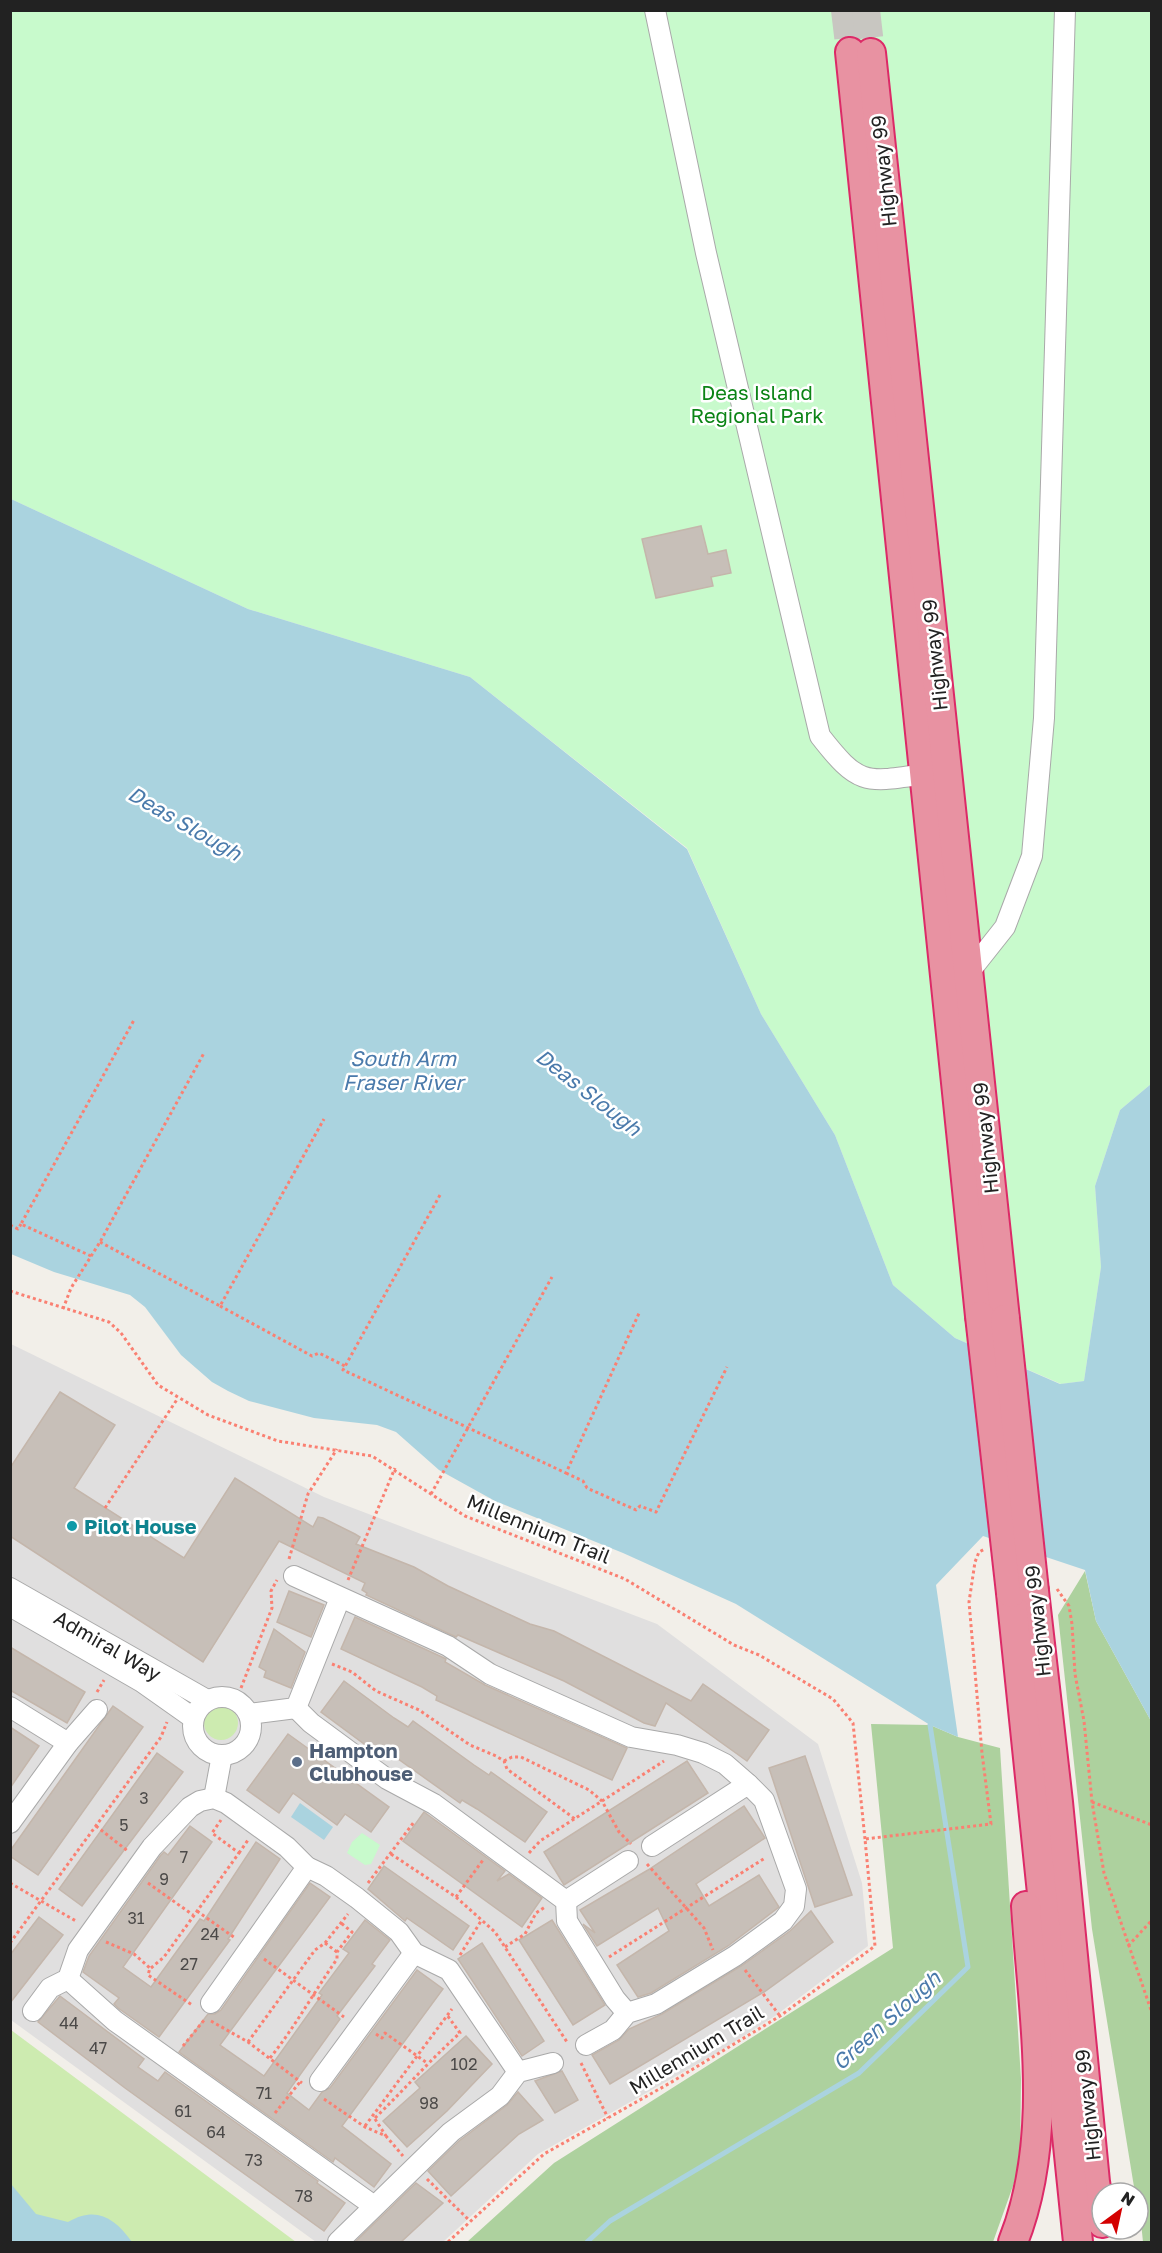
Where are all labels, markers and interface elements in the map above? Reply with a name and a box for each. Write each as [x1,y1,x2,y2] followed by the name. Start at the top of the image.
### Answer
[865,114,901,228] street label: Highway 99
[691,380,823,427] park label: Deas Island Regional Park
[916,598,952,712] street label: Highway 99
[124,780,247,866] water label: Deas Slough
[531,1043,648,1142] water label: Deas Slough
[343,1045,466,1095] water label: South Arm Fraser River
[967,1081,1003,1195] street label: Highway 99
[464,1488,614,1568] street label: Millennium Trail
[84,1514,197,1538] place label: Pilot House
[65,1519,79,1533] marker: Pilot House
[1019,1564,1055,1678] street label: Highway 99
[50,1605,166,1685] street label: Admiral Way
[309,1738,413,1785] place label: Hampton Clubhouse
[290,1755,304,1769] marker: Hampton Clubhouse
[139,1788,149,1808] house number: 3
[119,1815,129,1835] house number: 5
[180,1847,188,1867] house number: 7
[159,1869,169,1889] house number: 9
[127,1908,145,1928] house number: 31
[200,1924,220,1944] house number: 24
[180,1954,198,1974] house number: 27
[827,1964,946,2075] water label: Green Slough
[624,1999,768,2099] street label: Millennium Trail
[59,2013,79,2033] house number: 44
[89,2038,107,2058] house number: 47
[1069,2048,1105,2162] street label: Highway 99
[451,2054,477,2074] house number: 102
[256,2083,272,2103] house number: 71
[419,2093,439,2113] house number: 98
[174,2101,192,2121] house number: 61
[206,2122,226,2142] house number: 64
[245,2150,263,2170] house number: 73
[1090,2181,1150,2241] north arrow
[295,2186,313,2206] house number: 78
[1118,2187,1139,2210] text: N

